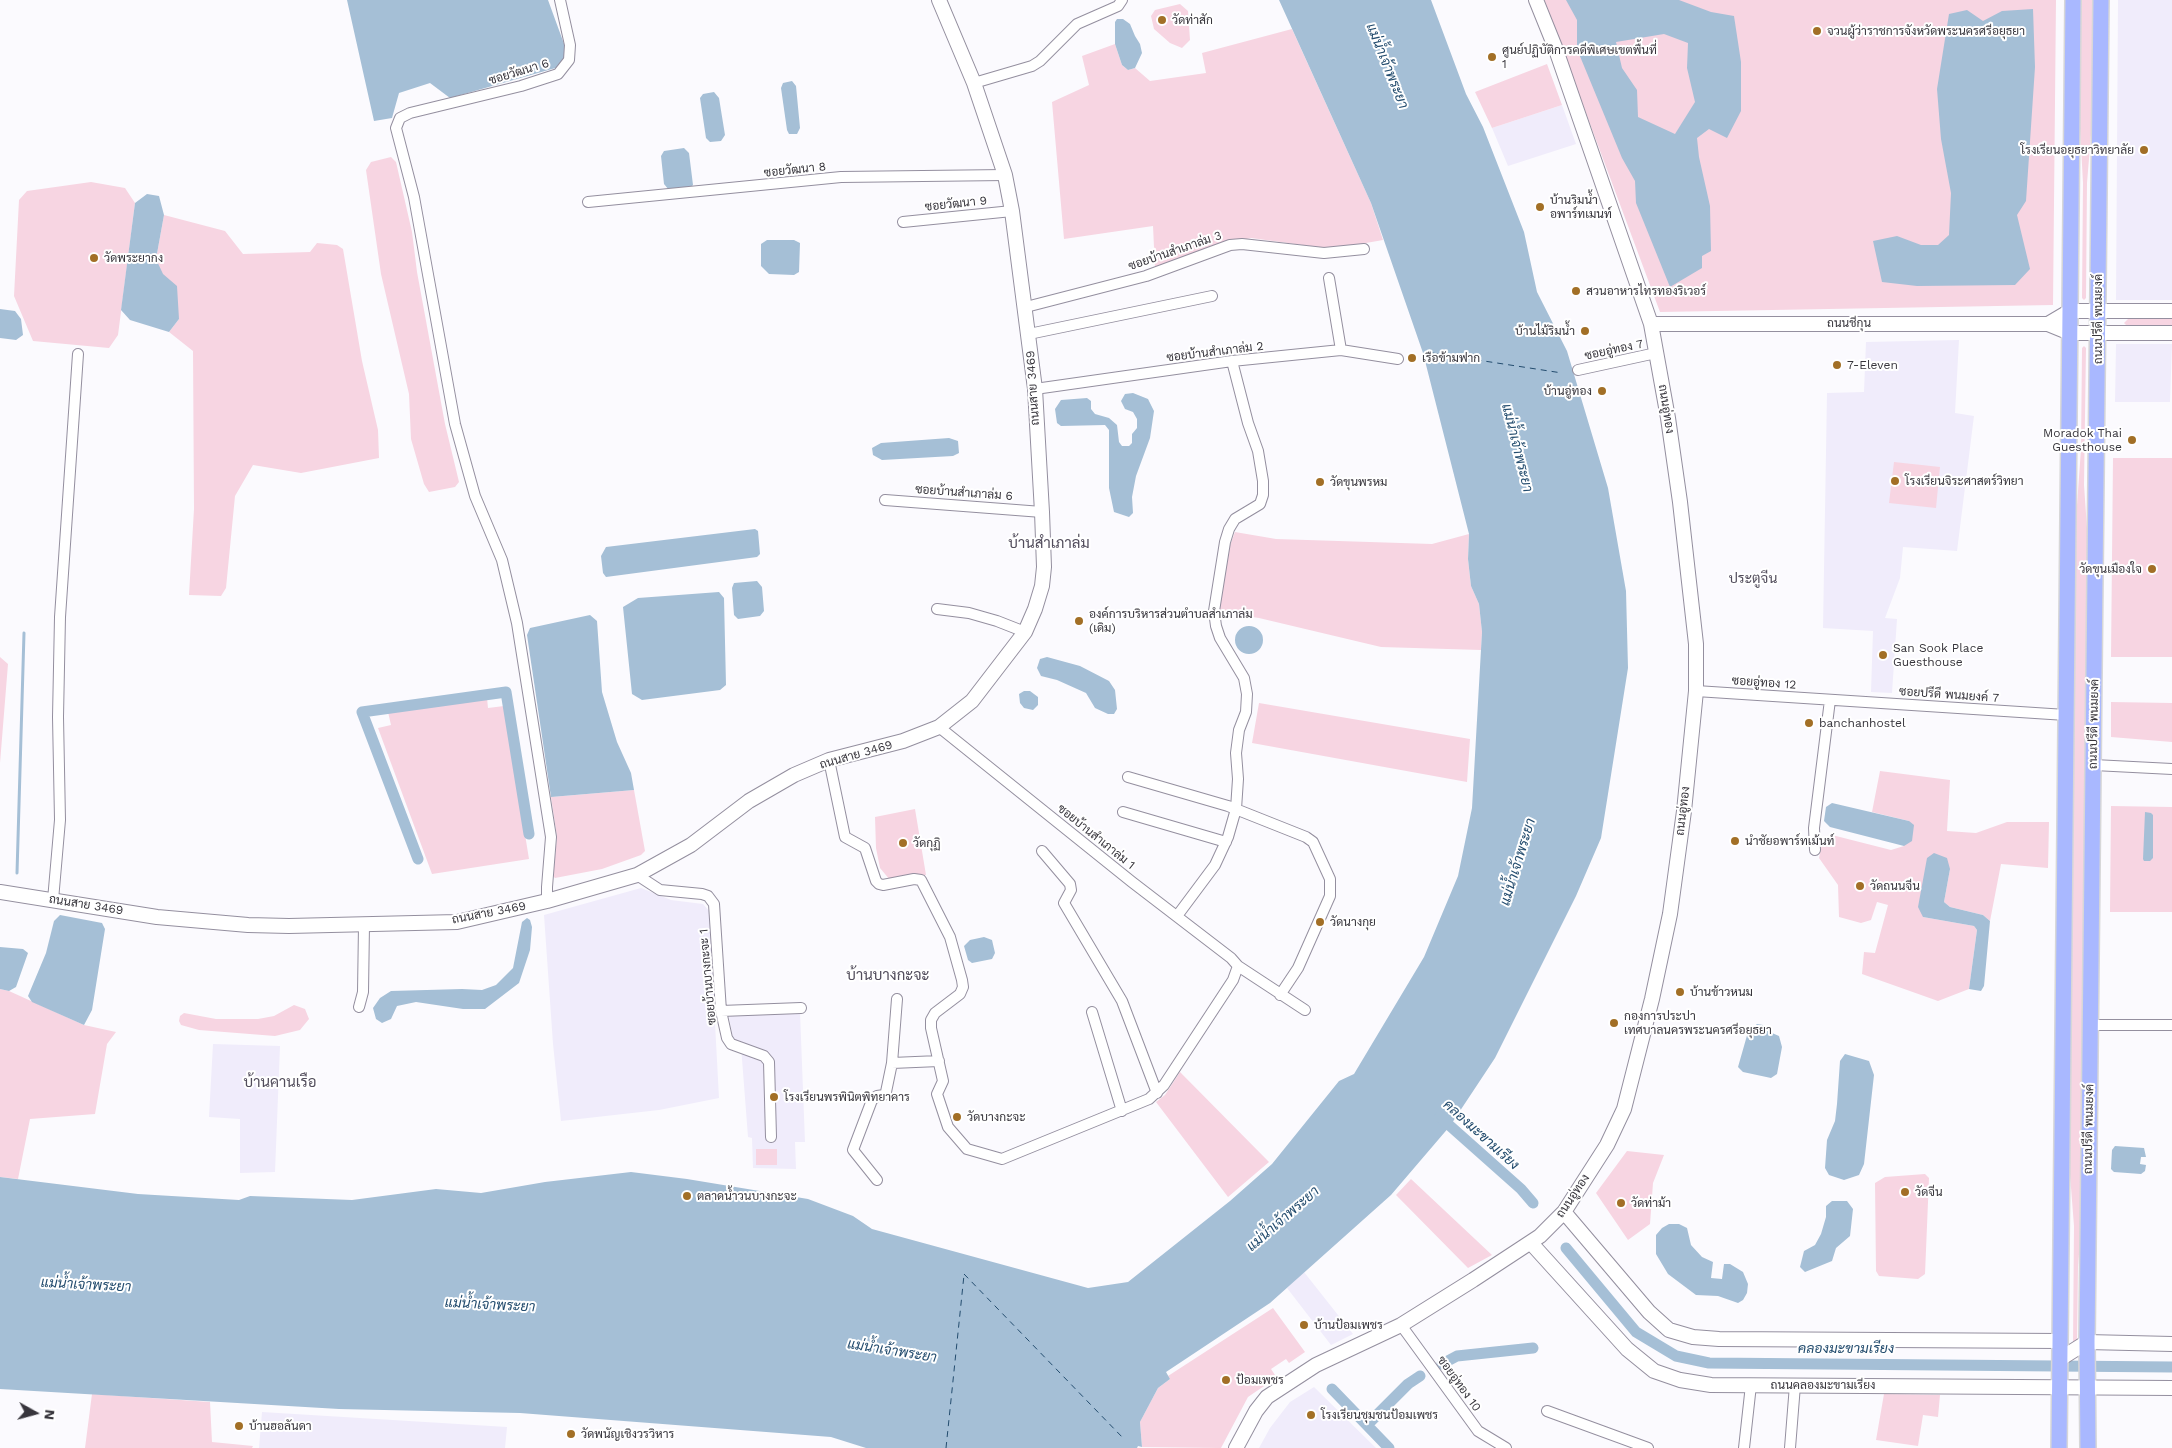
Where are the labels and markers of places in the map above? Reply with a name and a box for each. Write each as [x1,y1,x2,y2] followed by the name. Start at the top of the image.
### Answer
[1172,13,1213,27] place label: วัดท่าสัก
[1156,14,1168,26] marker: วัดท่าสัก
[1827,24,2025,38] place label: จวนผู้ว่าราชการจังหวัดพระนครศรีอยุธยา
[1811,25,1823,37] marker: จวนผู้ว่าราชการจังหวัดพระนครศรีอยุธยา
[1502,43,1657,71] place label: ศูนย์ปฏิบัติการคดีพิเศษเขตพื้นที่ 1
[1486,51,1498,63] marker: ศูนย์ปฏิบัติการคดีพิเศษเขตพื้นที่ 1
[2021,143,2134,157] place label: โรงเรียนอยุธยาวิทยาลัย
[2138,144,2150,156] marker: โรงเรียนอยุธยาวิทยาลัย
[1550,193,1612,221] place label: บ้านริมน้ำ อพาร์ทเมนท์
[1534,201,1546,213] marker: บ้านริมน้ำ อพาร์ทเมนท์
[104,251,163,265] place label: วัดพระยากง
[88,252,100,264] marker: วัดพระยากง
[1586,284,1706,298] place label: สวนอาหารไทรทองริเวอร์
[1570,285,1582,297] marker: สวนอาหารไทรทองริเวอร์
[1515,324,1575,338] place label: บ้านไม้ริมน้ำ
[1579,325,1591,337] marker: บ้านไม้ริมน้ำ
[1422,351,1480,365] place label: เรือข้ามฟาก
[1406,352,1418,364] marker: เรือข้ามฟาก
[1847,358,1898,372] place label: 7-Eleven
[1831,359,1843,371] marker: 7-Eleven
[1543,384,1592,398] place label: บ้านอู่ทอง
[1596,385,1608,397] marker: บ้านอู่ทอง
[2043,426,2122,454] place label: Moradok Thai Guesthouse
[2126,434,2138,446] marker: Moradok Thai Guesthouse
[1905,474,2024,488] place label: โรงเรียนจิระศาสตร์วิทยา
[1330,475,1387,489] place label: วัดขุนพรหม
[1889,475,1901,487] marker: โรงเรียนจิระศาสตร์วิทยา
[1314,476,1326,488] marker: วัดขุนพรหม
[2079,562,2142,576] place label: วัดขุนเมืองใจ
[2146,563,2158,575] marker: วัดขุนเมืองใจ
[1089,607,1253,635] place label: องค์การบริหารส่วนตำบลสำเภาล่ม (เดิม)
[1073,615,1085,627] marker: องค์การบริหารส่วนตำบลสำเภาล่ม (เดิม)
[1893,641,1983,669] place label: San Sook Place Guesthouse
[1877,649,1889,661] marker: San Sook Place Guesthouse
[1819,716,1906,730] place label: banchanhostel
[1803,717,1815,729] marker: banchanhostel
[1745,834,1834,848] place label: นำชัยอพาร์ทเม้นท์
[1729,835,1741,847] marker: นำชัยอพาร์ทเม้นท์
[913,836,941,850] place label: วัดกุฏิ
[897,837,909,849] marker: วัดกุฏิ
[1870,879,1920,893] place label: วัดถนนจีน
[1854,880,1866,892] marker: วัดถนนจีน
[1330,915,1376,929] place label: วัดนางกุย
[1314,916,1326,928] marker: วัดนางกุย
[1690,985,1753,999] place label: บ้านข้าวหนม
[1674,986,1686,998] marker: บ้านข้าวหนม
[1624,1009,1772,1037] place label: กองการประปา เทศบาลนครพระนครศรีอยุธยา
[1608,1017,1620,1029] marker: กองการประปา เทศบาลนครพระนครศรีอยุธยา
[784,1090,910,1104] place label: โรงเรียนพรพินิตพิทยาคาร
[768,1091,780,1103] marker: โรงเรียนพรพินิตพิทยาคาร
[967,1110,1026,1124] place label: วัดบางกะจะ
[951,1111,963,1123] marker: วัดบางกะจะ
[1915,1185,1943,1199] place label: วัดจีน
[1899,1186,1911,1198] marker: วัดจีน
[697,1189,797,1203] place label: ตลาดน้ำวนบางกะจะ
[681,1190,693,1202] marker: ตลาดน้ำวนบางกะจะ
[1631,1196,1671,1210] place label: วัดท่าม้า
[1615,1197,1627,1209] marker: วัดท่าม้า
[1314,1318,1383,1332] place label: บ้านป้อมเพชร
[1298,1319,1310,1331] marker: บ้านป้อมเพชร
[1236,1373,1284,1387] place label: ป้อมเพชร
[1220,1374,1232,1386] marker: ป้อมเพชร
[1321,1408,1438,1422] place label: โรงเรียนชุมชนป้อมเพชร
[1305,1409,1317,1421] marker: โรงเรียนชุมชนป้อมเพชร
[249,1419,312,1433] place label: บ้านฮอลันดา
[233,1420,245,1432] marker: บ้านฮอลันดา
[581,1427,674,1441] place label: วัดพนัญเชิงวรวิหาร
[565,1428,577,1440] marker: วัดพนัญเชิงวรวิหาร

